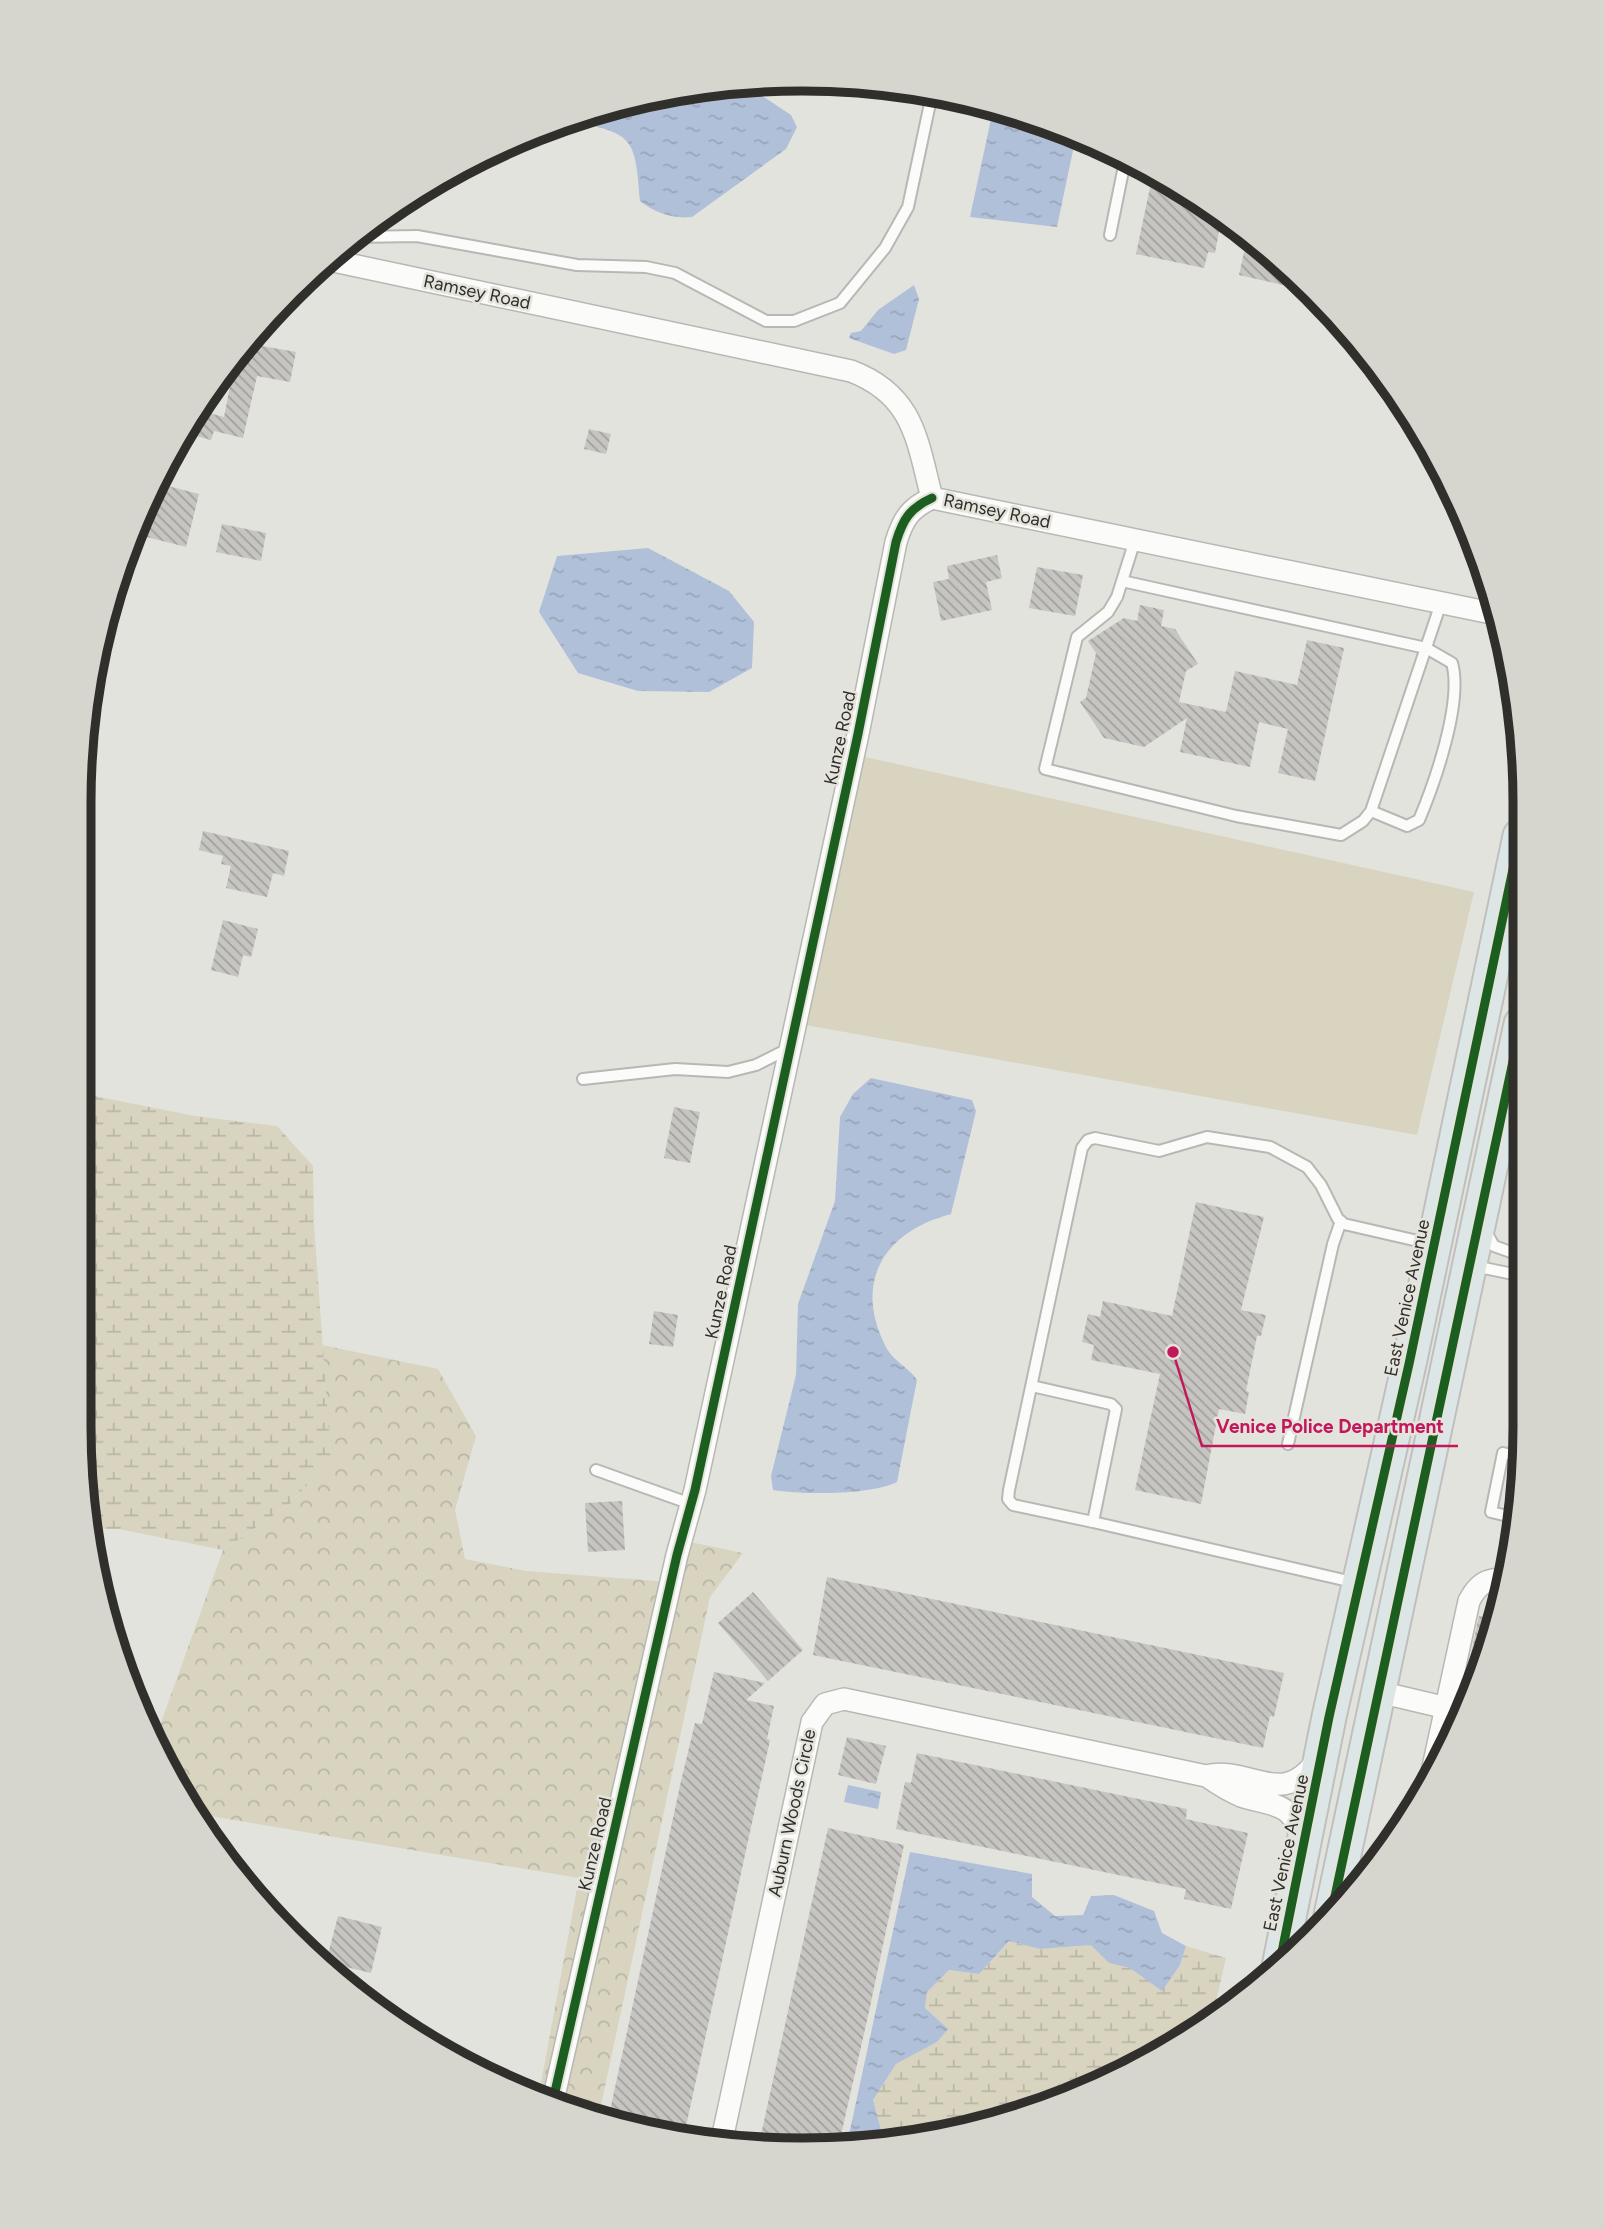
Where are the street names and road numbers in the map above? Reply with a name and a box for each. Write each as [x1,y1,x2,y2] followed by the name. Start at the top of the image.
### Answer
[421,270,533,314] street label: Ramsey Road
[941,489,1053,533] street label: Ramsey Road
[819,689,861,787] street label: Kunze Road
[1380,1217,1434,1379] street label: East Venice Avenue
[700,1243,742,1341] street label: Kunze Road
[763,1727,821,1899] street label: Auburn Woods Circle
[1259,1772,1313,1934] street label: East Venice Avenue
[574,1795,616,1893] street label: Kunze Road

